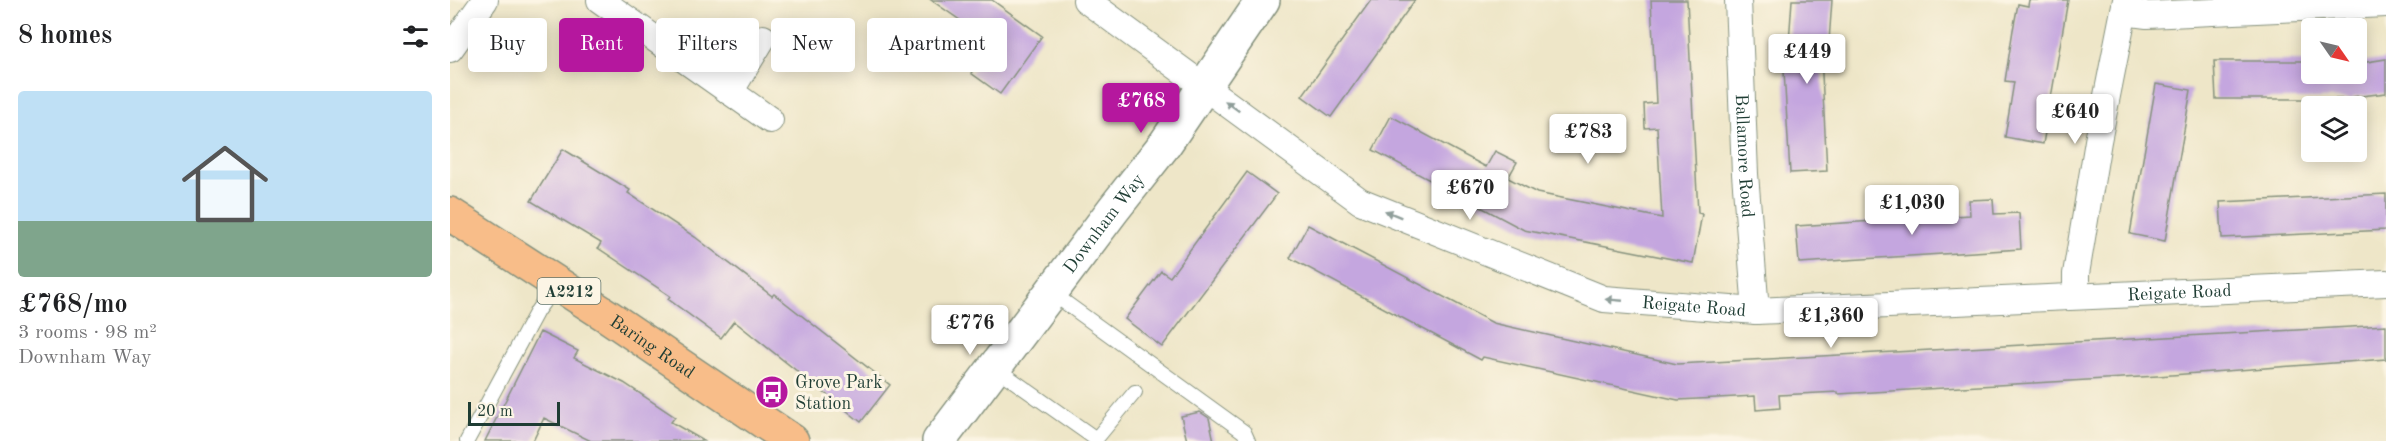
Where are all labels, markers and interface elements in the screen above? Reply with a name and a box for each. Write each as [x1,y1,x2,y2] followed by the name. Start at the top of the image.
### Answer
[468,18,547,72] chip: Buy
[559,18,644,72] chip: Rent
[656,18,759,72] chip: Filters
[771,18,855,72] chip: New
[867,18,1007,72] chip: Apartment
[2301,18,2367,84] north arrow
[2301,18,2367,162] map controls
[399,20,432,53] icon: filters
[18,23,112,49] text: 8 homes
[1771,34,1843,85] pin: £449
[1782,43,1832,63] text: £449
[1105,83,1177,134] pin: £768
[1116,92,1166,112] text: £768
[1732,94,1756,219] street label: Ballamore Road
[2039,94,2111,145] pin: £640
[2301,96,2367,162] button: layers
[1225,100,1241,112] one-way arrow
[2050,103,2100,123] text: £640
[1552,114,1624,165] pin: £783
[1563,123,1613,143] text: £783
[171,130,279,238] icon: home
[1061,170,1148,277] street label: Downham Way
[1434,170,1506,221] pin: £670
[1445,179,1495,199] text: £670
[1863,185,1961,236] pin: £1,030
[1879,194,1945,214] text: £1,030
[1384,209,1402,219] one-way arrow
[538,278,600,304] road number: A2212
[2127,282,2232,304] street label: Reigate Road
[18,292,128,318] text: £768/mo
[1641,294,1747,320] street label: Reigate Road
[1604,295,1623,305] one-way arrow
[1782,298,1880,349] pin: £1,360
[934,305,1006,356] pin: £776
[1798,307,1864,327] text: £1,360
[606,312,698,382] street label: Baring Road
[945,314,995,334] text: £776
[18,323,157,343] text: 3 rooms · 98 m²
[18,348,152,368] text: Downham Way
[754,374,790,410] bus stop icon: Grove Park Station
[795,374,883,413] place label: Grove Park Station
[468,399,560,426] scale bar
[477,404,513,420] text: 20 m

